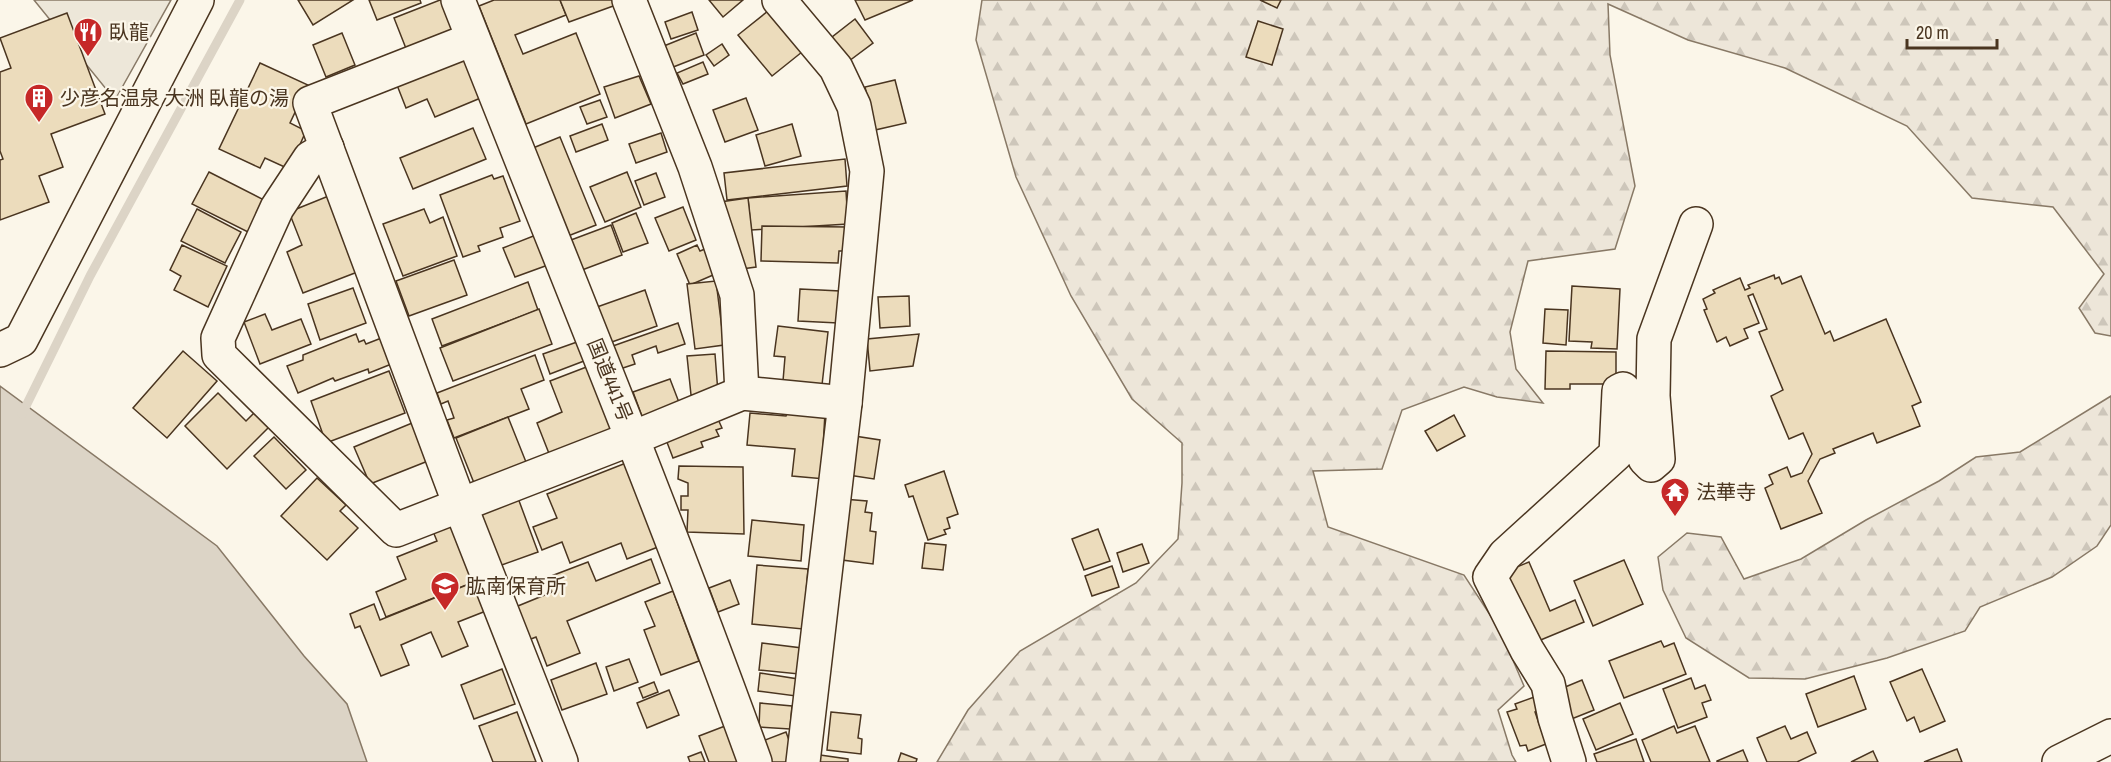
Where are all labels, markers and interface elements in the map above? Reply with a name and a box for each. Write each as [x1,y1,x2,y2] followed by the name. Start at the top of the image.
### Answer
[1907,12,1997,50] scale bar
[72,16,104,58] restaurant icon: 臥龍
[109,18,149,45] place label: 臥龍
[1916,20,1949,45] text: 20 m
[23,82,55,124] building icon: 少彦名温泉 大洲 臥龍の湯
[60,84,289,111] place label: 少彦名温泉 大洲 臥龍の湯
[582,334,639,425] street label: 国道441号
[1659,476,1691,518] temple icon: 法華寺
[1696,478,1756,505] place label: 法華寺
[429,570,461,612] school or university icon: 肱南保育所
[466,572,566,599] place label: 肱南保育所

